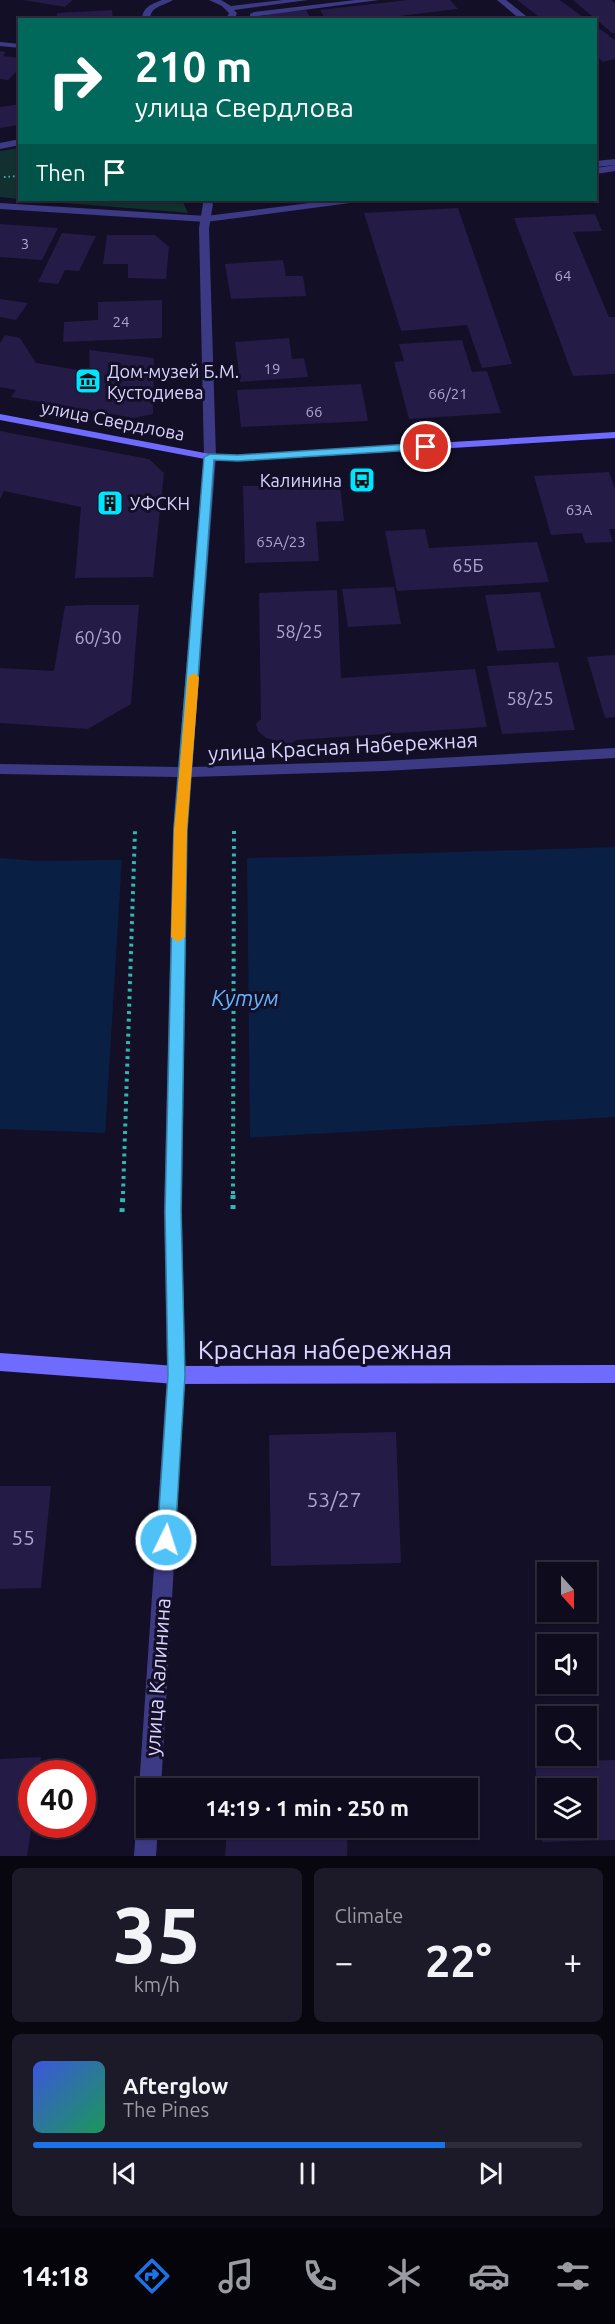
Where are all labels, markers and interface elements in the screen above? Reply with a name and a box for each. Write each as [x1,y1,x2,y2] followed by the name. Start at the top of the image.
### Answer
[36,42,114,120] icon: right
[135,43,252,90] text: 210 m
[135,92,354,122] text: улица Свердлова
[98,156,131,189] icon: arrive
[36,160,86,185] text: Then
[21,235,29,252] house number: 3
[555,267,571,284] house number: 64
[113,313,129,330] house number: 24
[264,360,280,377] house number: 19
[107,361,239,402] place label: Дом-музей Б.М. Кустодиева
[73,366,103,396] museum icon: Дом-музей Б.М. Кустодиева
[428,385,468,402] house number: 66/21
[39,396,187,444] street label: улица Свердлова
[306,403,322,420] house number: 66
[400,421,451,472] pin
[409,430,442,463] icon: arrive
[347,465,377,495] bus stop icon: Калинина
[260,470,342,490] place label: Калинина
[95,488,125,518] building icon: УФСКН
[130,493,190,513] place label: УФСКН
[566,501,593,518] house number: 63А
[256,533,306,550] house number: 65А/23
[452,555,484,575] house number: 65Б
[275,621,323,641] house number: 58/25
[74,627,122,647] house number: 60/30
[506,688,554,708] house number: 58/25
[207,727,479,765] street label: улица Красная Набережная
[212,985,278,1010] water label: Кутум
[198,1335,452,1364] street label: Красная набережная
[306,1487,362,1511] house number: 53/27
[134,1508,198,1572] position arrow
[11,1525,35,1549] house number: 55
[537,1562,597,1622] north arrow
[537,1562,597,1838] map controls
[140,1597,174,1757] street label: улица Калинина
[537,1634,597,1694] button: sound
[537,1706,597,1766] button: search
[18,1760,96,1838] speed limit sign: 40
[537,1778,597,1838] button: layers
[205,1795,409,1820] text: 14:19 · 1 min · 250 m
[113,1890,201,1978] text: 35
[335,1904,403,1927] text: Climate
[425,1935,492,1986] text: 22°
[335,1943,353,1980] text: −
[563,1943,582,1980] text: +
[134,1973,180,1996] text: km/h
[123,2073,228,2098] text: Afterglow
[123,2098,209,2121] text: The Pines
[108,2157,141,2190] icon: previous
[291,2157,324,2190] icon: pause
[474,2157,507,2190] icon: next
[131,2255,173,2297] icon: directions
[215,2255,257,2297] icon: music
[299,2255,341,2297] icon: phone
[383,2255,425,2297] icon: climate
[468,2255,510,2297] icon: car
[552,2255,594,2297] icon: filters
[21,2261,89,2291] text: 14:18

